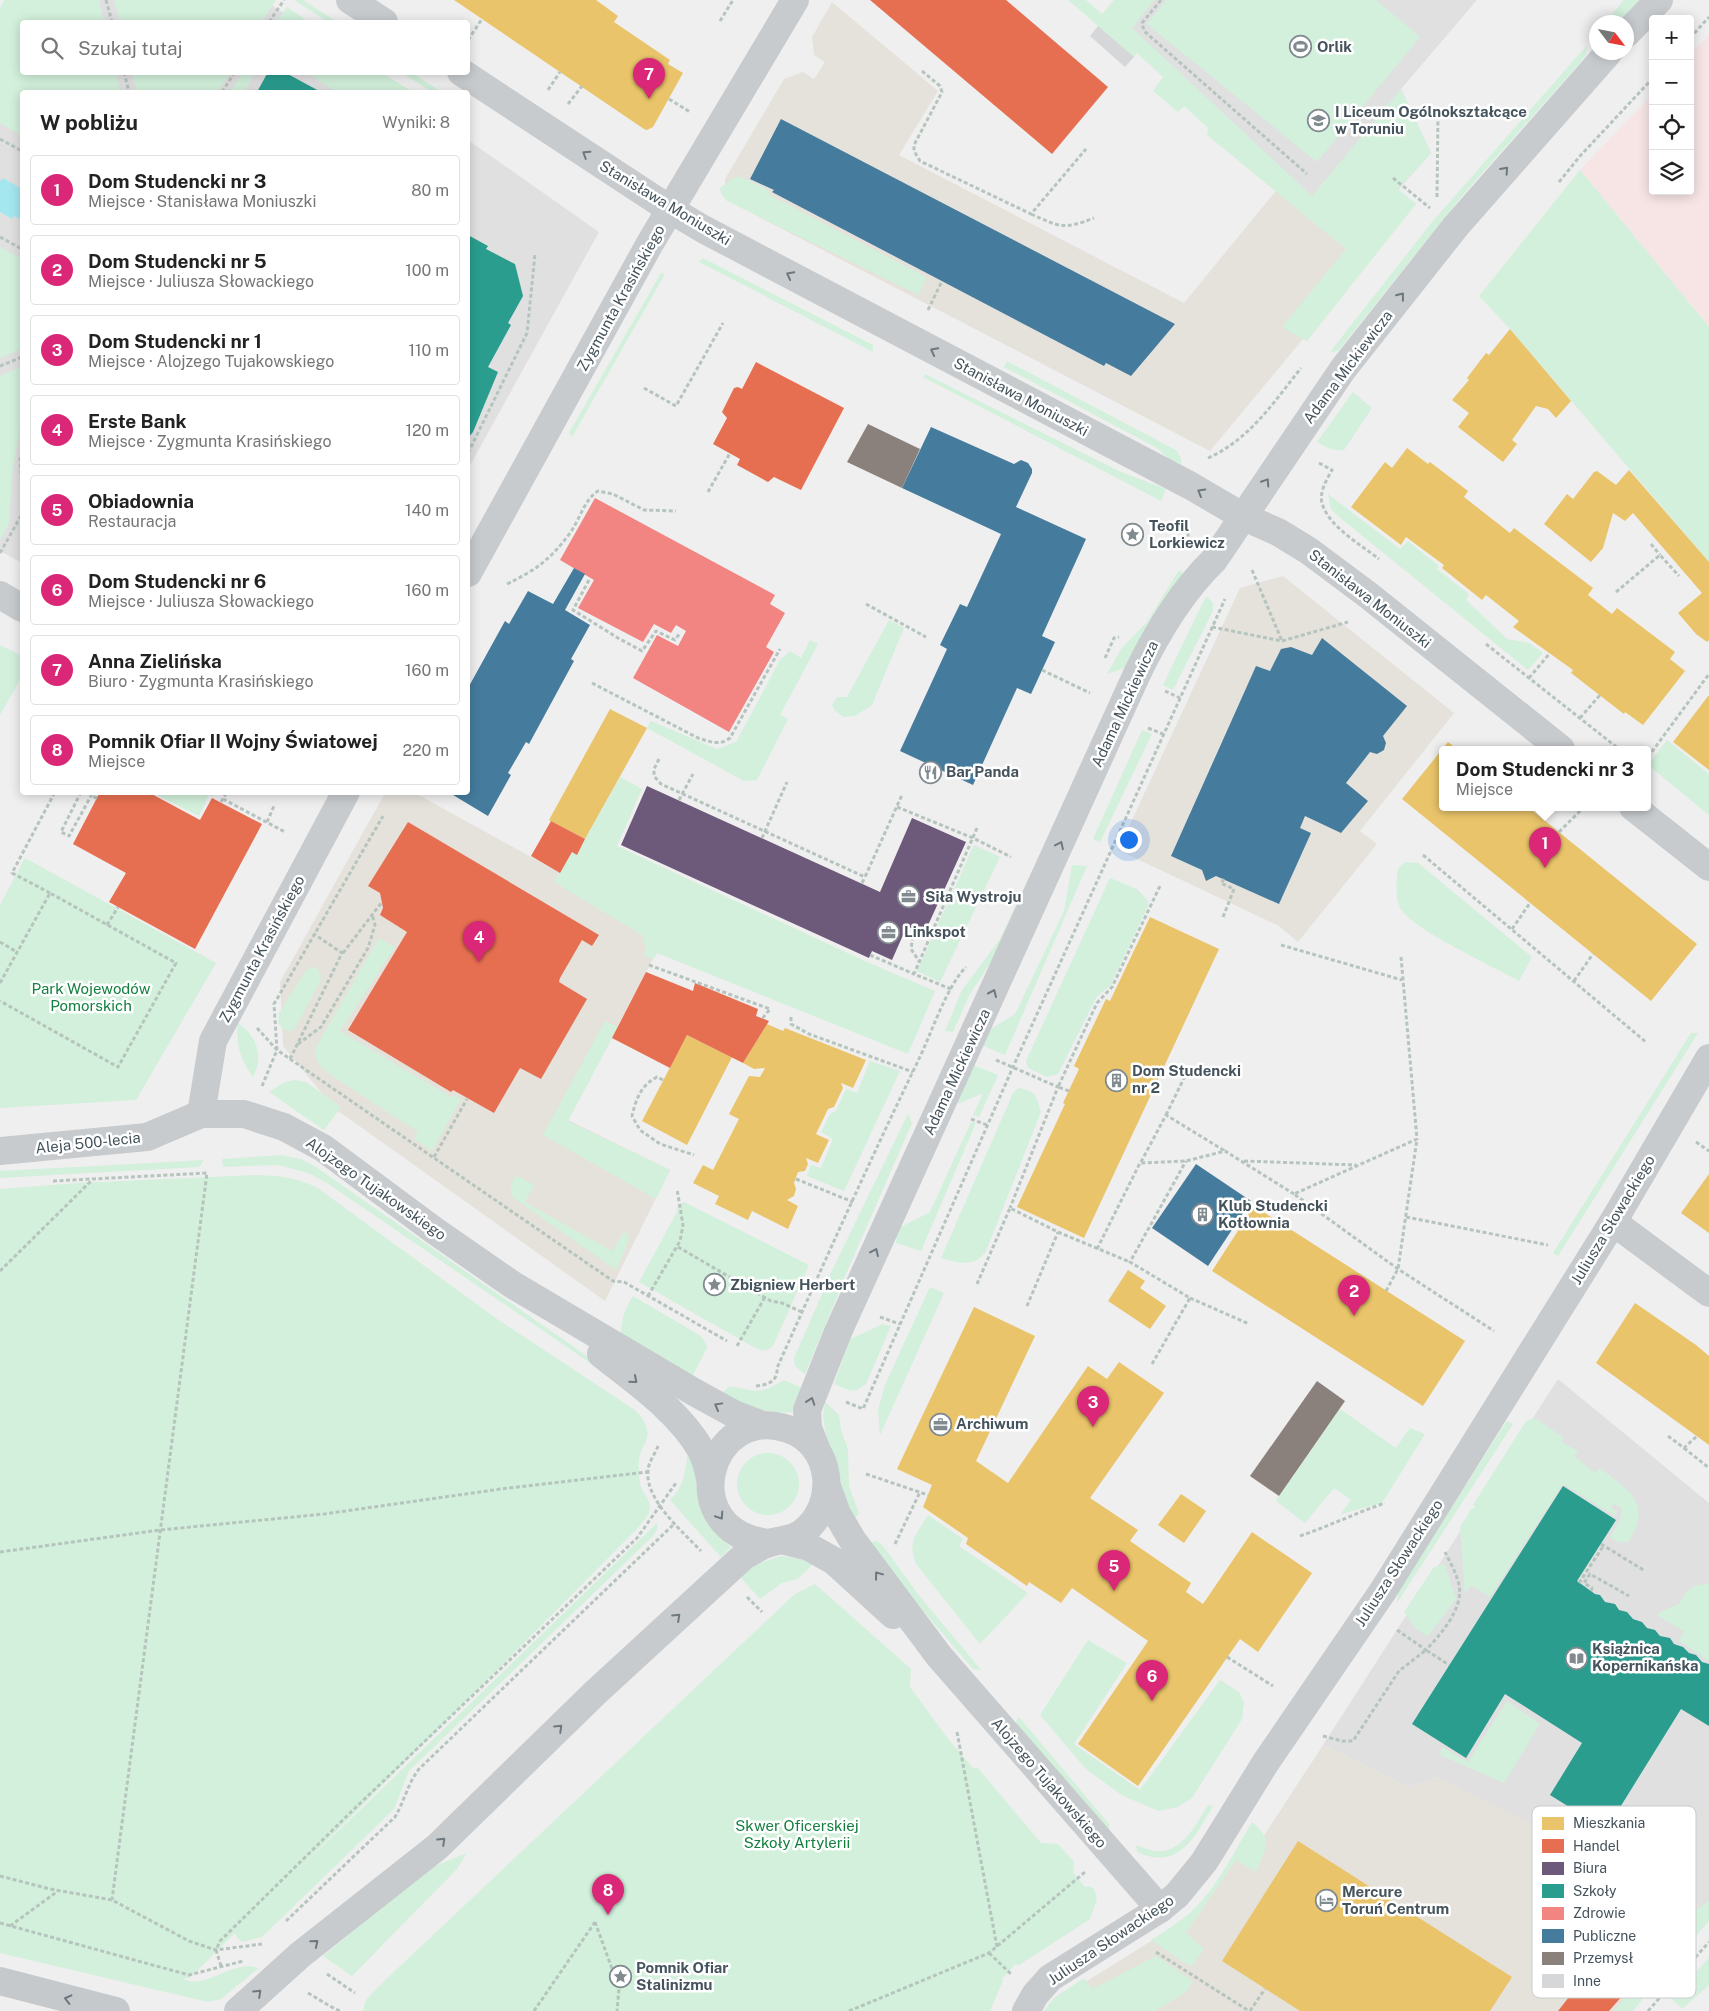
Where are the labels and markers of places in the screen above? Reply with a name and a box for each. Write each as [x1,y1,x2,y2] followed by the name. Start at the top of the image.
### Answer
[1289,35,1313,59] sports icon: Orlik
[1317,38,1352,55] place label: Orlik
[633,58,665,99] pin: 7
[1335,103,1527,137] place label: I Liceum Ogólnokształcące w Toruniu
[1307,109,1331,133] school or university icon: I Liceum Ogólnokształcące w Toruniu
[1149,517,1225,551] place label: Teofil Lorkiewicz
[1121,523,1145,547] place icon: Teofil Lorkiewicz
[918,760,942,784] restaurant icon: Bar Panda
[946,763,1019,780] place label: Bar Panda
[1529,827,1561,868] pin: 1
[897,885,921,909] office icon: Siła Wystroju
[925,888,1021,905] place label: Siła Wystroju
[876,920,900,944] office icon: Linkspot
[463,921,495,962] pin: 4
[904,923,966,940] place label: Linkspot
[1132,1062,1241,1096] place label: Dom Studencki nr 2
[1104,1068,1128,1092] building icon: Dom Studencki nr 2
[1218,1197,1328,1231] place label: Klub Studencki Kotłownia
[1190,1203,1214,1227] building icon: Klub Studencki Kotłownia
[702,1273,726,1297] place icon: Zbigniew Herbert
[1338,1275,1370,1316] pin: 2
[730,1276,855,1293] place label: Zbigniew Herbert
[1077,1386,1109,1427] pin: 3
[928,1412,952,1436] office icon: Archiwum
[956,1415,1028,1432] place label: Archiwum
[1098,1550,1130,1591] pin: 5
[1592,1640,1698,1674] place label: Książnica Kopernikańska
[1564,1646,1588,1670] library icon: Książnica Kopernikańska
[1136,1660,1168,1701] pin: 6
[592,1874,624,1915] pin: 8
[1342,1883,1449,1917] place label: Mercure Toruń Centrum
[1314,1889,1338,1913] hotel icon: Mercure Toruń Centrum
[636,1959,729,1993] place label: Pomnik Ofiar Stalinizmu
[608,1965,632,1989] place icon: Pomnik Ofiar Stalinizmu

